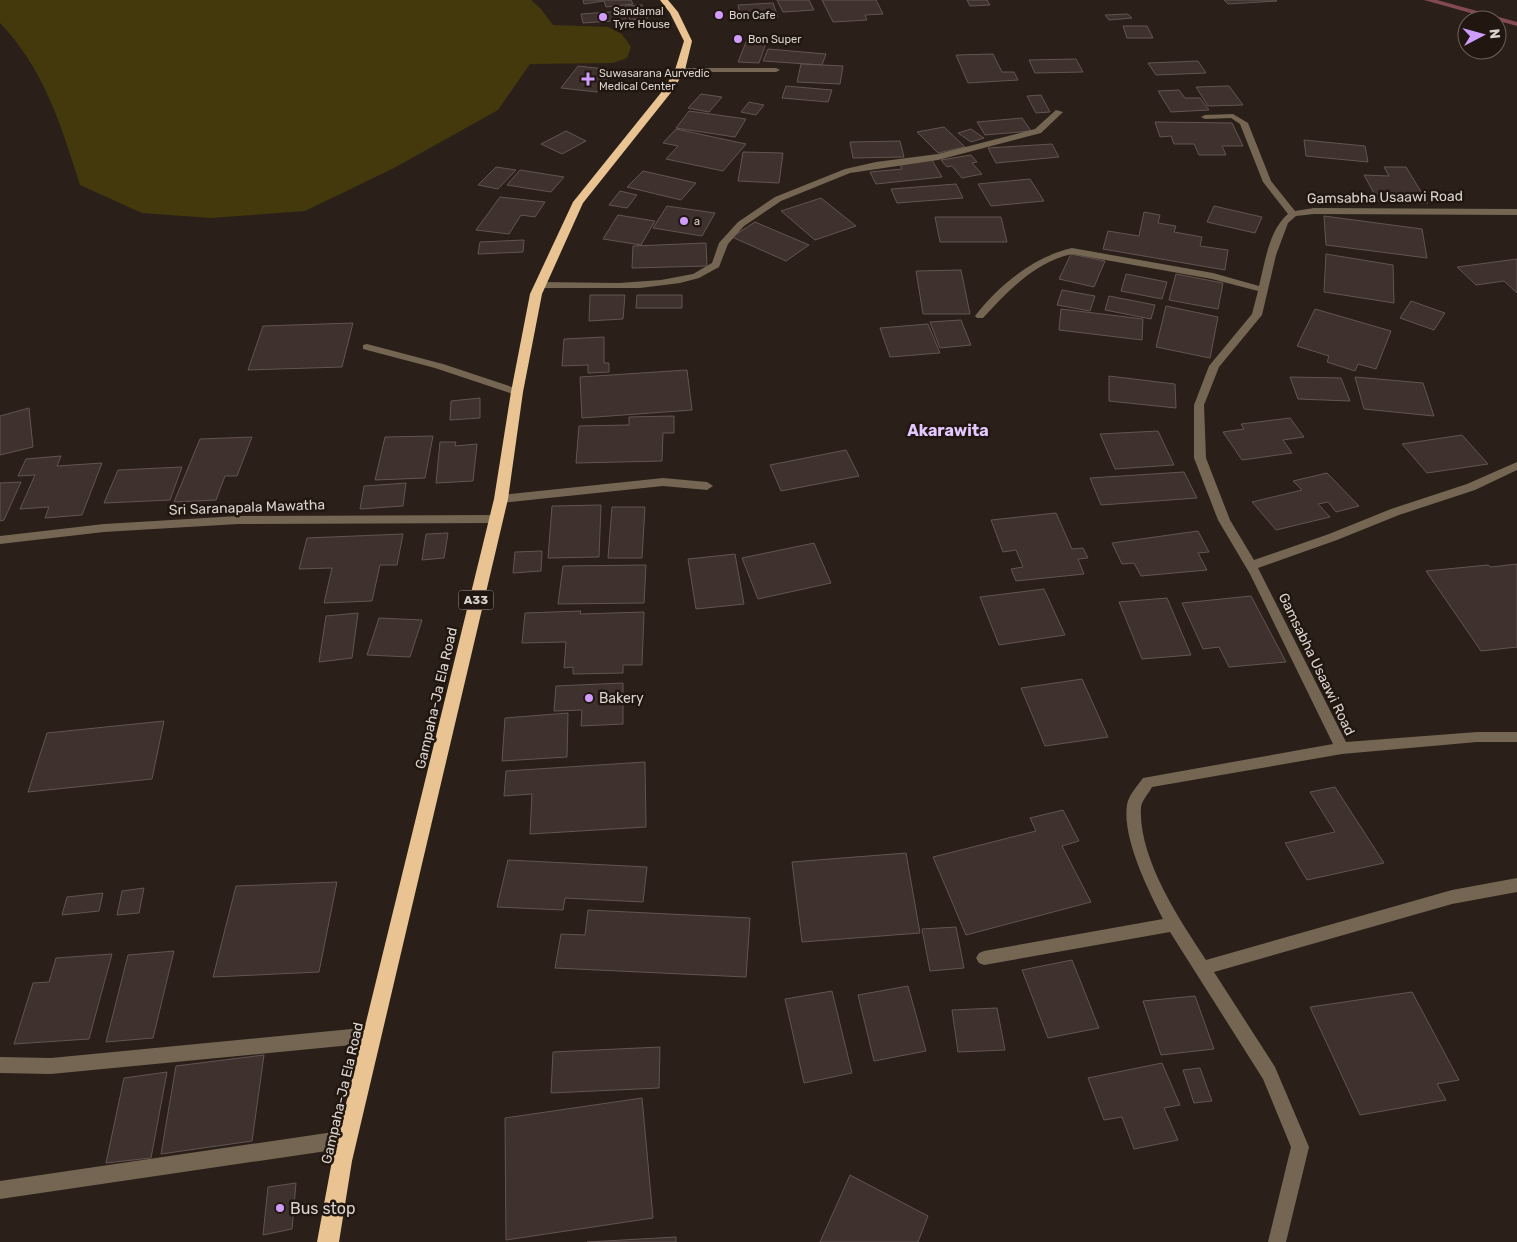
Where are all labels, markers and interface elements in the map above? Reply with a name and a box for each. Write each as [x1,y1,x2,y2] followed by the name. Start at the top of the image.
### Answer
[613,5,670,31] place label: Sandamal Tyre House
[713,9,725,21] marker: Bon Cafe
[729,9,776,22] place label: Bon Cafe
[1457,10,1507,60] north arrow
[597,11,609,23] marker: Sandamal Tyre House
[1485,28,1503,40] text: N
[732,33,744,45] marker: Bon Super
[748,33,802,46] place label: Bon Super
[599,67,710,93] place label: Suwasarana Aurvedic Medical Center
[581,72,595,86] marker: Suwasarana Aurvedic Medical Center
[1307,188,1463,207] street label: Gamsabha Usaawi Road
[678,215,690,227] marker: a
[694,215,700,228] place label: a
[907,421,989,440] district label: Akarawita
[169,496,325,519] street label: Sri Saranapala Mawatha
[458,590,494,610] road number: A33
[1275,590,1358,738] street label: Gamsabha Usaawi Road
[412,626,461,771] street label: Gampaha-Ja Ela Road
[599,690,644,707] place label: Bakery
[583,692,595,704] marker: Bakery
[318,1021,367,1166] street label: Gampaha-Ja Ela Road
[290,1199,356,1218] place label: Bus stop
[274,1202,286,1214] marker: Bus stop

